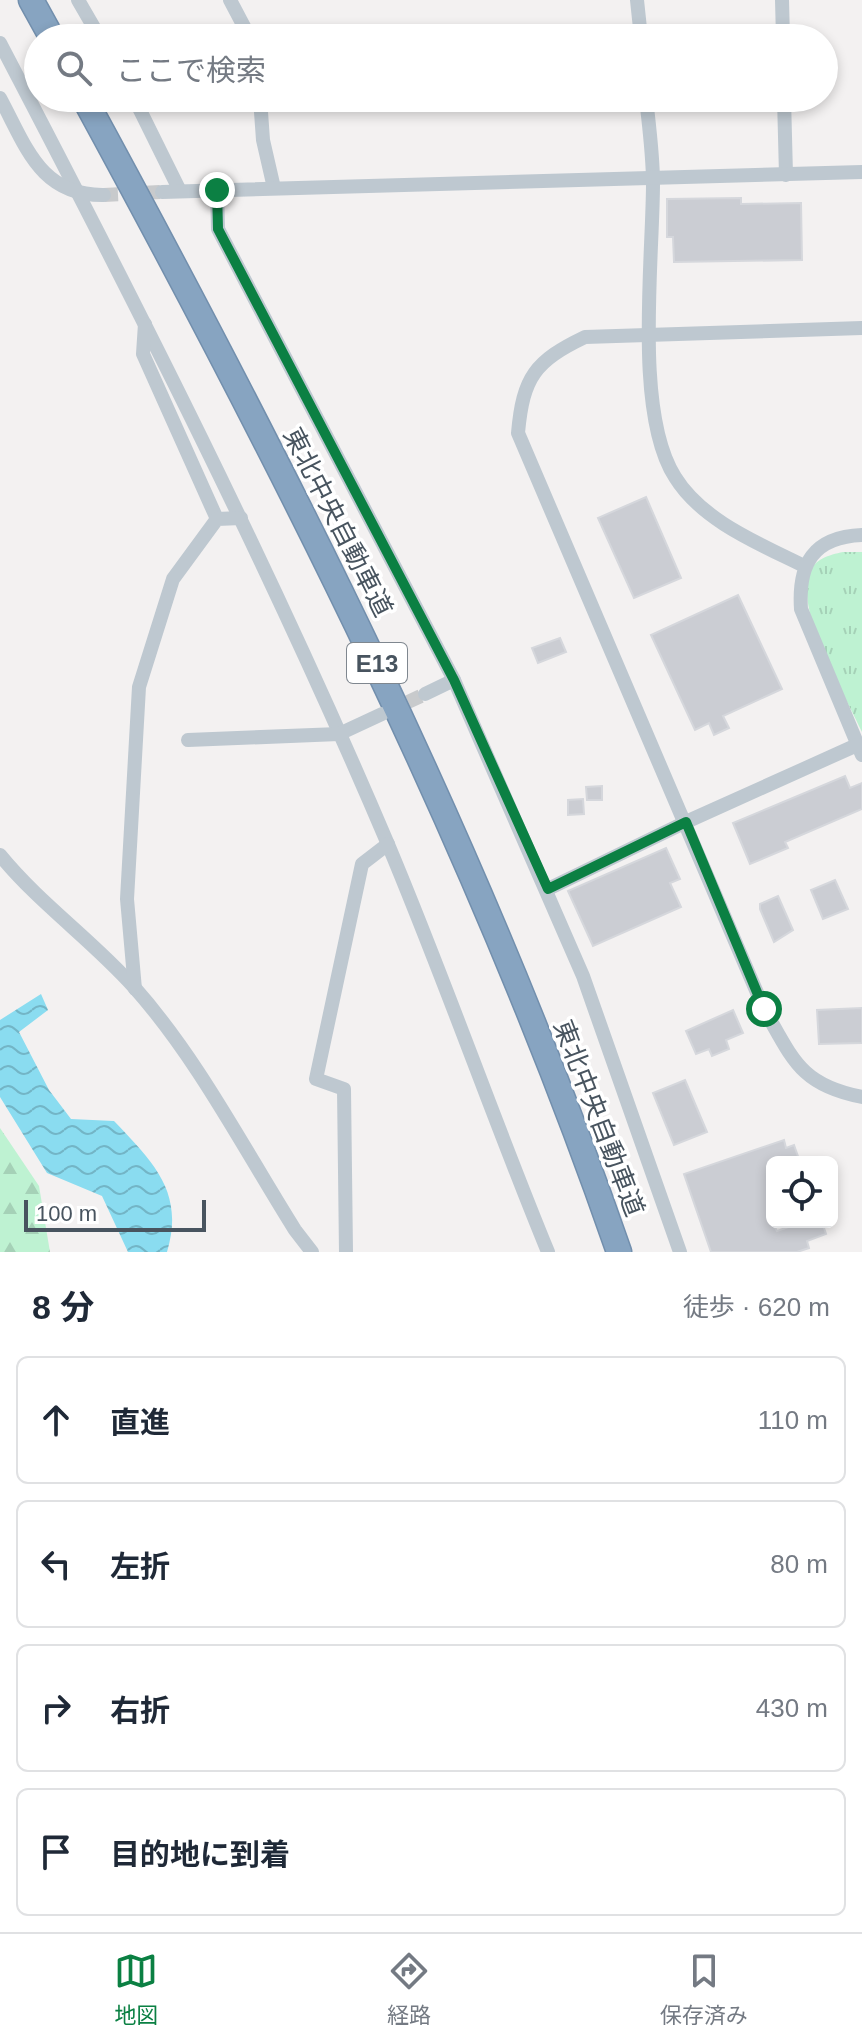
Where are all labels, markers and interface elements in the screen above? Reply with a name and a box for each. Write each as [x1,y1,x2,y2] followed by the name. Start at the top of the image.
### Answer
[24,24,838,112] search box
[52,46,96,90] icon: search
[116,54,266,87] text: ここで検索
[199,172,235,208] route end
[277,423,399,621] street label: 東北中央自動車道
[347,643,407,683] road number: E13
[746,991,782,1027] route start
[548,1016,650,1220] street label: 東北中央自動車道
[766,1156,838,1228] map controls
[766,1156,838,1228] button: locate
[24,1196,206,1232] scale bar
[36,1201,97,1226] text: 100 m
[32,1288,94,1326] text: 8 分
[683,1292,830,1322] text: 徒歩 · 620 m
[34,1398,78,1442] icon: ahead
[758,1405,828,1435] text: 110 m
[110,1406,170,1439] text: 直進
[34,1542,78,1586] icon: left
[770,1549,828,1579] text: 80 m
[110,1550,170,1583] text: 左折
[34,1686,78,1730] icon: right
[756,1693,828,1723] text: 430 m
[110,1694,170,1727] text: 右折
[34,1830,78,1874] icon: arrive
[110,1838,290,1871] text: 目的地に到着
[114,1949,158,2029] tab: 地図
[387,1949,431,2029] tab: 経路
[660,1949,748,2029] tab: 保存済み

